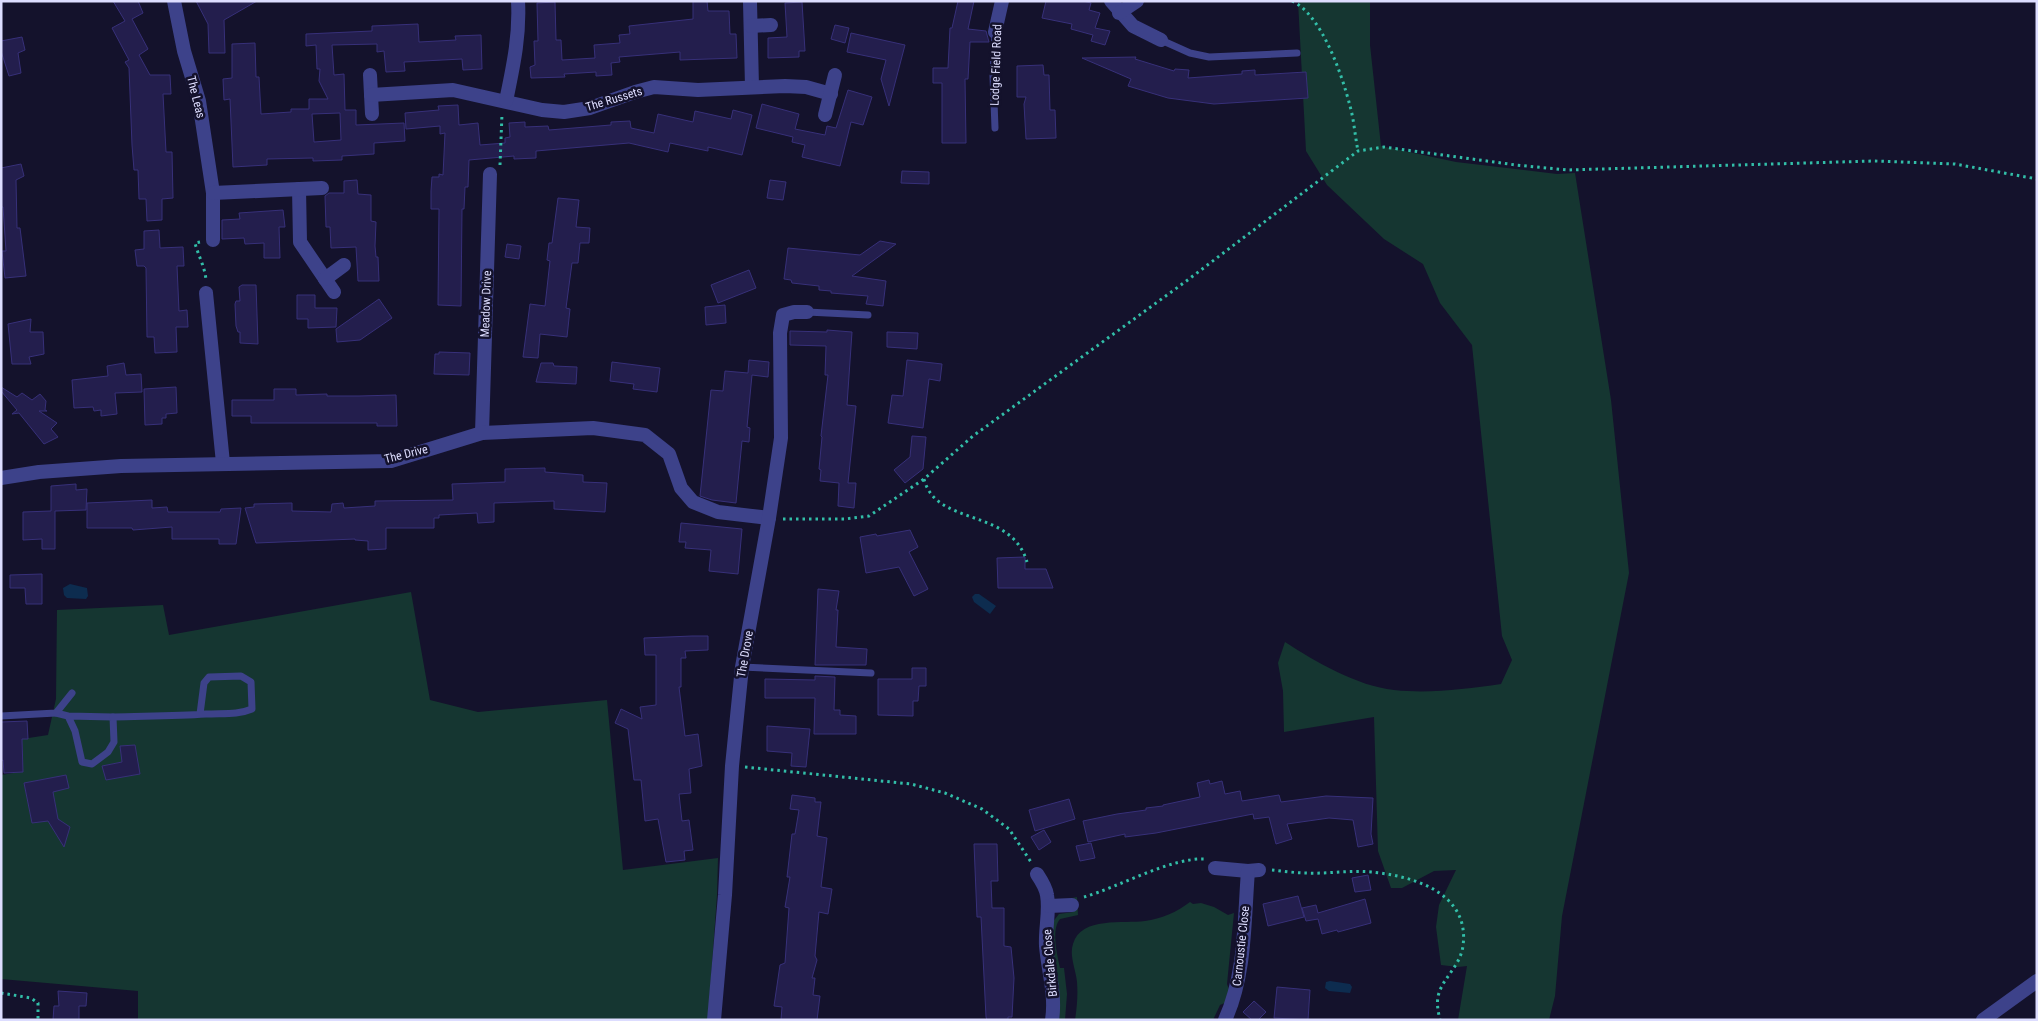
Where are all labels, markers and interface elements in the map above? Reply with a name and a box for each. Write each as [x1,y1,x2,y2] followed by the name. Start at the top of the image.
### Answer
[988,24,1004,106] street label: Lodge Field Road
[184,74,208,120] street label: The Leas
[584,84,644,114] street label: The Russets
[478,270,494,338] street label: Meadow Drive
[383,442,430,466] street label: The Drive
[734,629,756,679] street label: The Drove
[1230,905,1252,987] street label: Carnoustie Close
[1040,928,1060,997] street label: Birkdale Close

